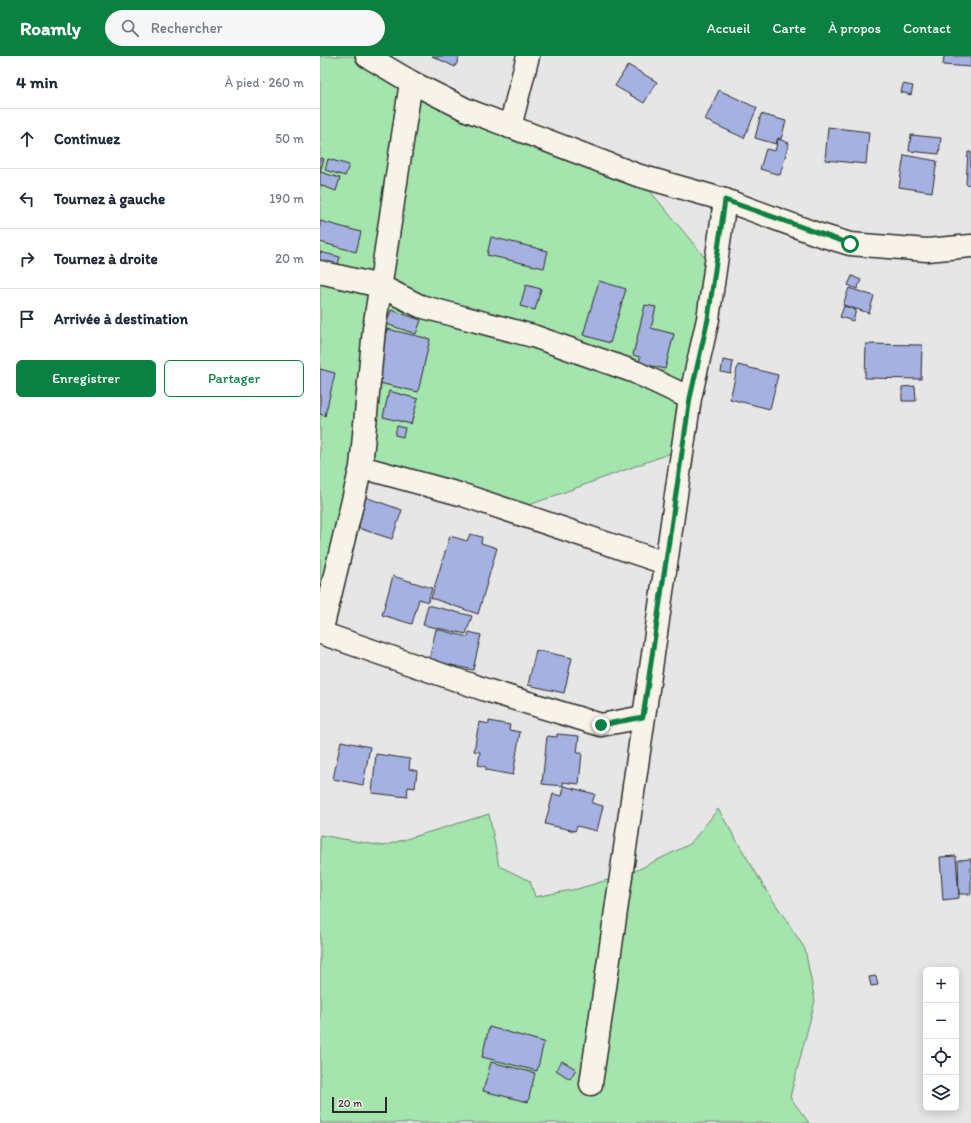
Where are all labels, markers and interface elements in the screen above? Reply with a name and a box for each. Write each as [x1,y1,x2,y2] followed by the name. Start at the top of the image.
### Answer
[105,10,385,46] search box
[20,17,81,40] text: Roamly
[119,17,141,39] icon: search
[151,19,223,37] text: Rechercher
[707,20,750,37] text: Accueil
[772,20,806,37] text: Carte
[828,20,881,37] text: À propos
[903,20,951,37] text: Contact
[16,72,58,92] text: 4 min
[225,75,304,90] text: À pied · 260 m
[16,128,38,150] icon: ahead
[54,130,120,148] text: Continuez
[275,131,304,146] text: 50 m
[16,188,38,210] icon: left
[54,190,165,208] text: Tournez à gauche
[269,191,304,206] text: 190 m
[841,235,859,253] route start
[16,248,38,270] icon: right
[54,250,158,268] text: Tournez à droite
[275,251,304,266] text: 20 m
[16,308,38,330] icon: arrive
[54,310,188,328] text: Arrivée à destination
[16,360,156,397] button: Enregistrer
[164,360,304,397] button: Partager
[592,716,610,734] route end
[923,967,959,1111] map controls
[923,967,959,1003] button: +
[923,1003,959,1039] button: −
[923,1039,959,1075] button: locate
[923,1075,959,1111] button: layers
[332,1095,387,1114] scale bar
[338,1097,362,1110] text: 20 m

